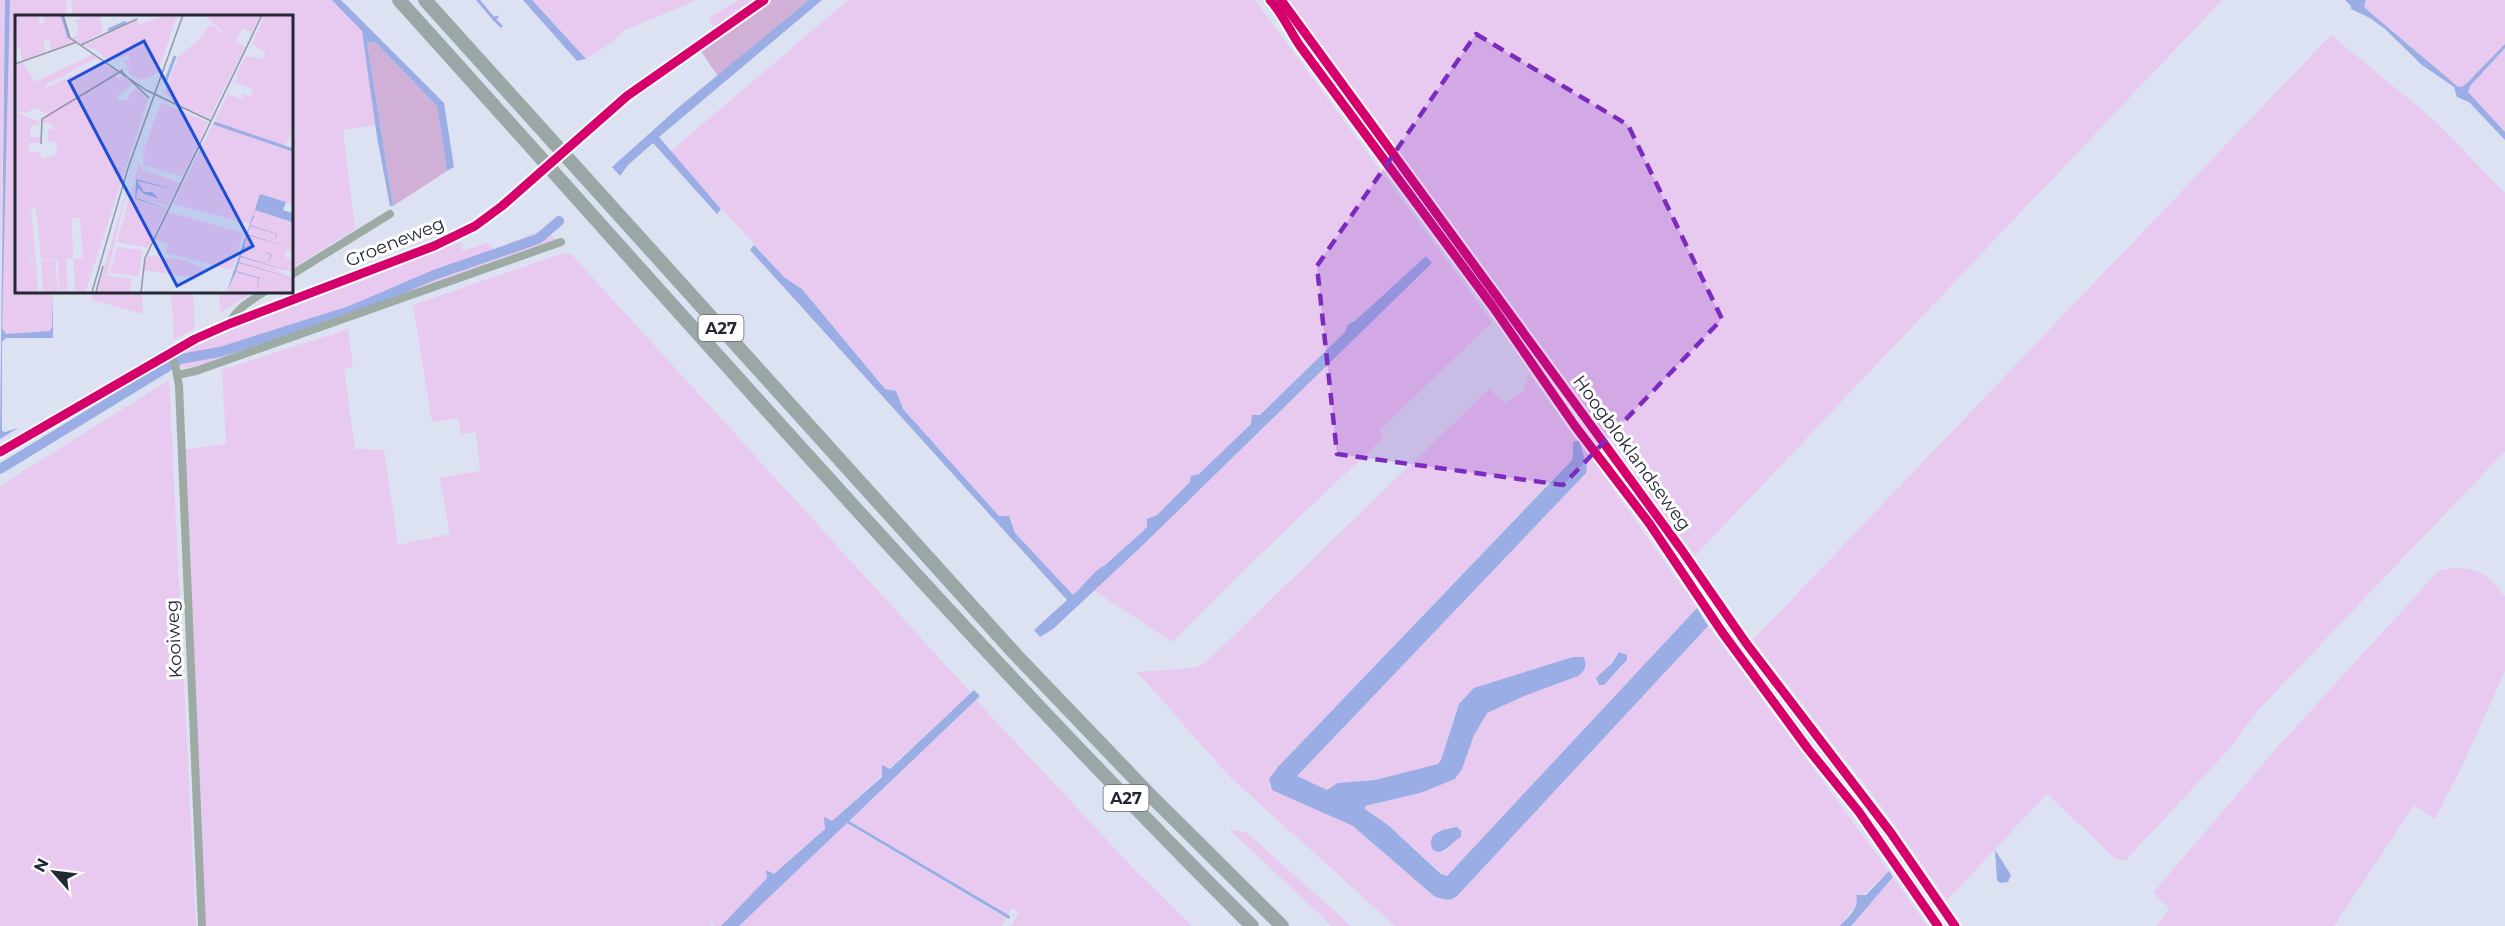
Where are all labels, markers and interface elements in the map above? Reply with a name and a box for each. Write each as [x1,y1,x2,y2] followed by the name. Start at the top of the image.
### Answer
[15,15,292,292] inset map
[342,212,448,272] street label: Groeneweg
[698,315,744,341] road number: A27
[1568,371,1696,535] street label: Hoogbloklandseweg
[161,599,187,679] street label: Kooiweg
[1104,785,1148,811] road number: A27
[24,842,84,902] north arrow
[30,855,53,875] text: N

